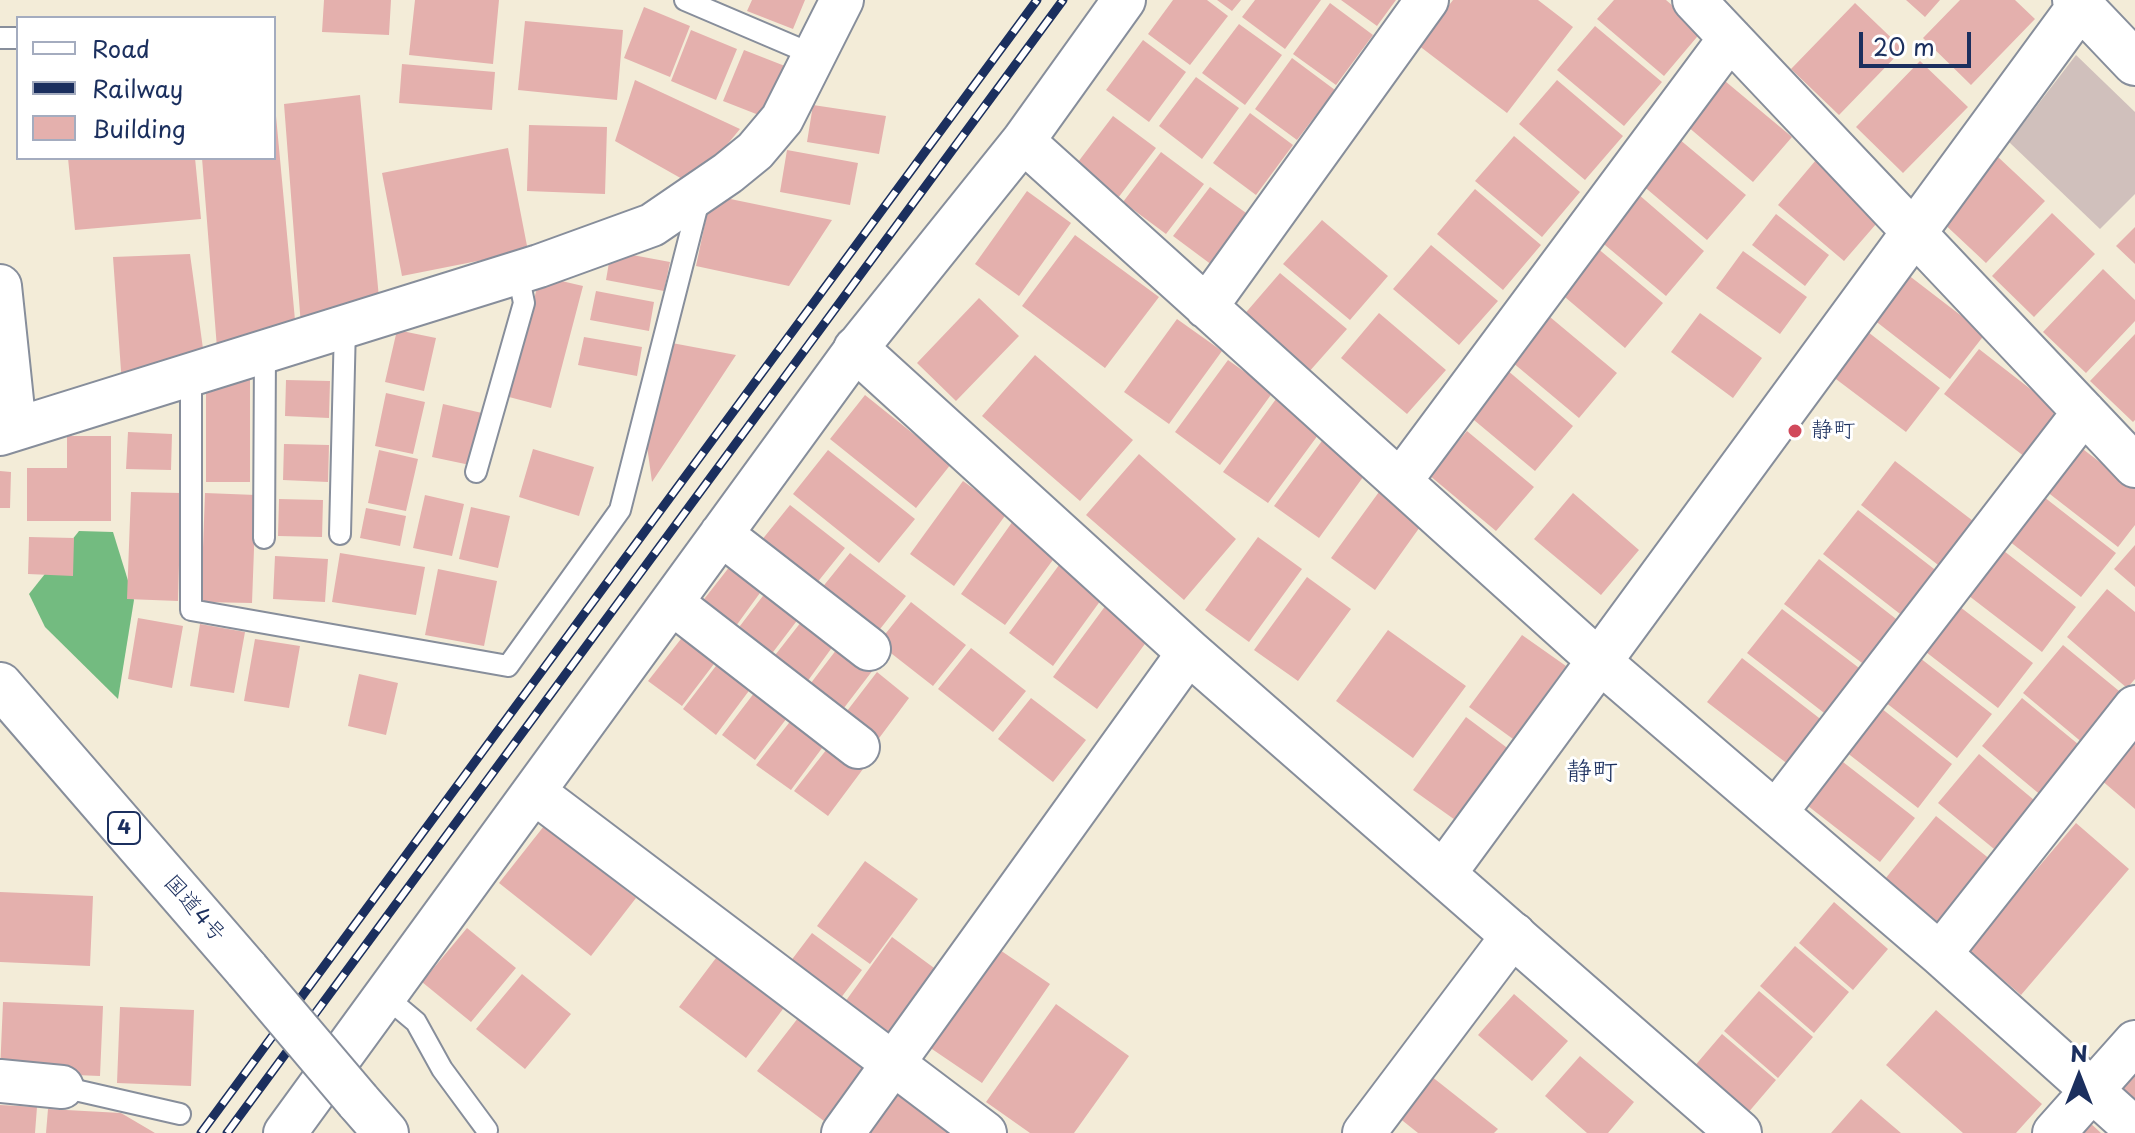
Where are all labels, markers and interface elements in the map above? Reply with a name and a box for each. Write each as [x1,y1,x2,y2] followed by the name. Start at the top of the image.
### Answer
[16,16,276,160] legend
[1863,16,1975,66] scale bar
[1873,28,1935,64] text: 20 m
[92,30,150,66] text: Road
[92,70,183,106] text: Railway
[92,110,186,146] text: Building
[1811,418,1855,444] place label: 静町
[1786,422,1804,440] marker: 静町
[1566,757,1618,789] district label: 静町
[108,812,140,844] road number: 4
[158,870,230,948] street label: 国道4号
[2070,1036,2088,1069] text: N
[2039,1037,2119,1117] north arrow

